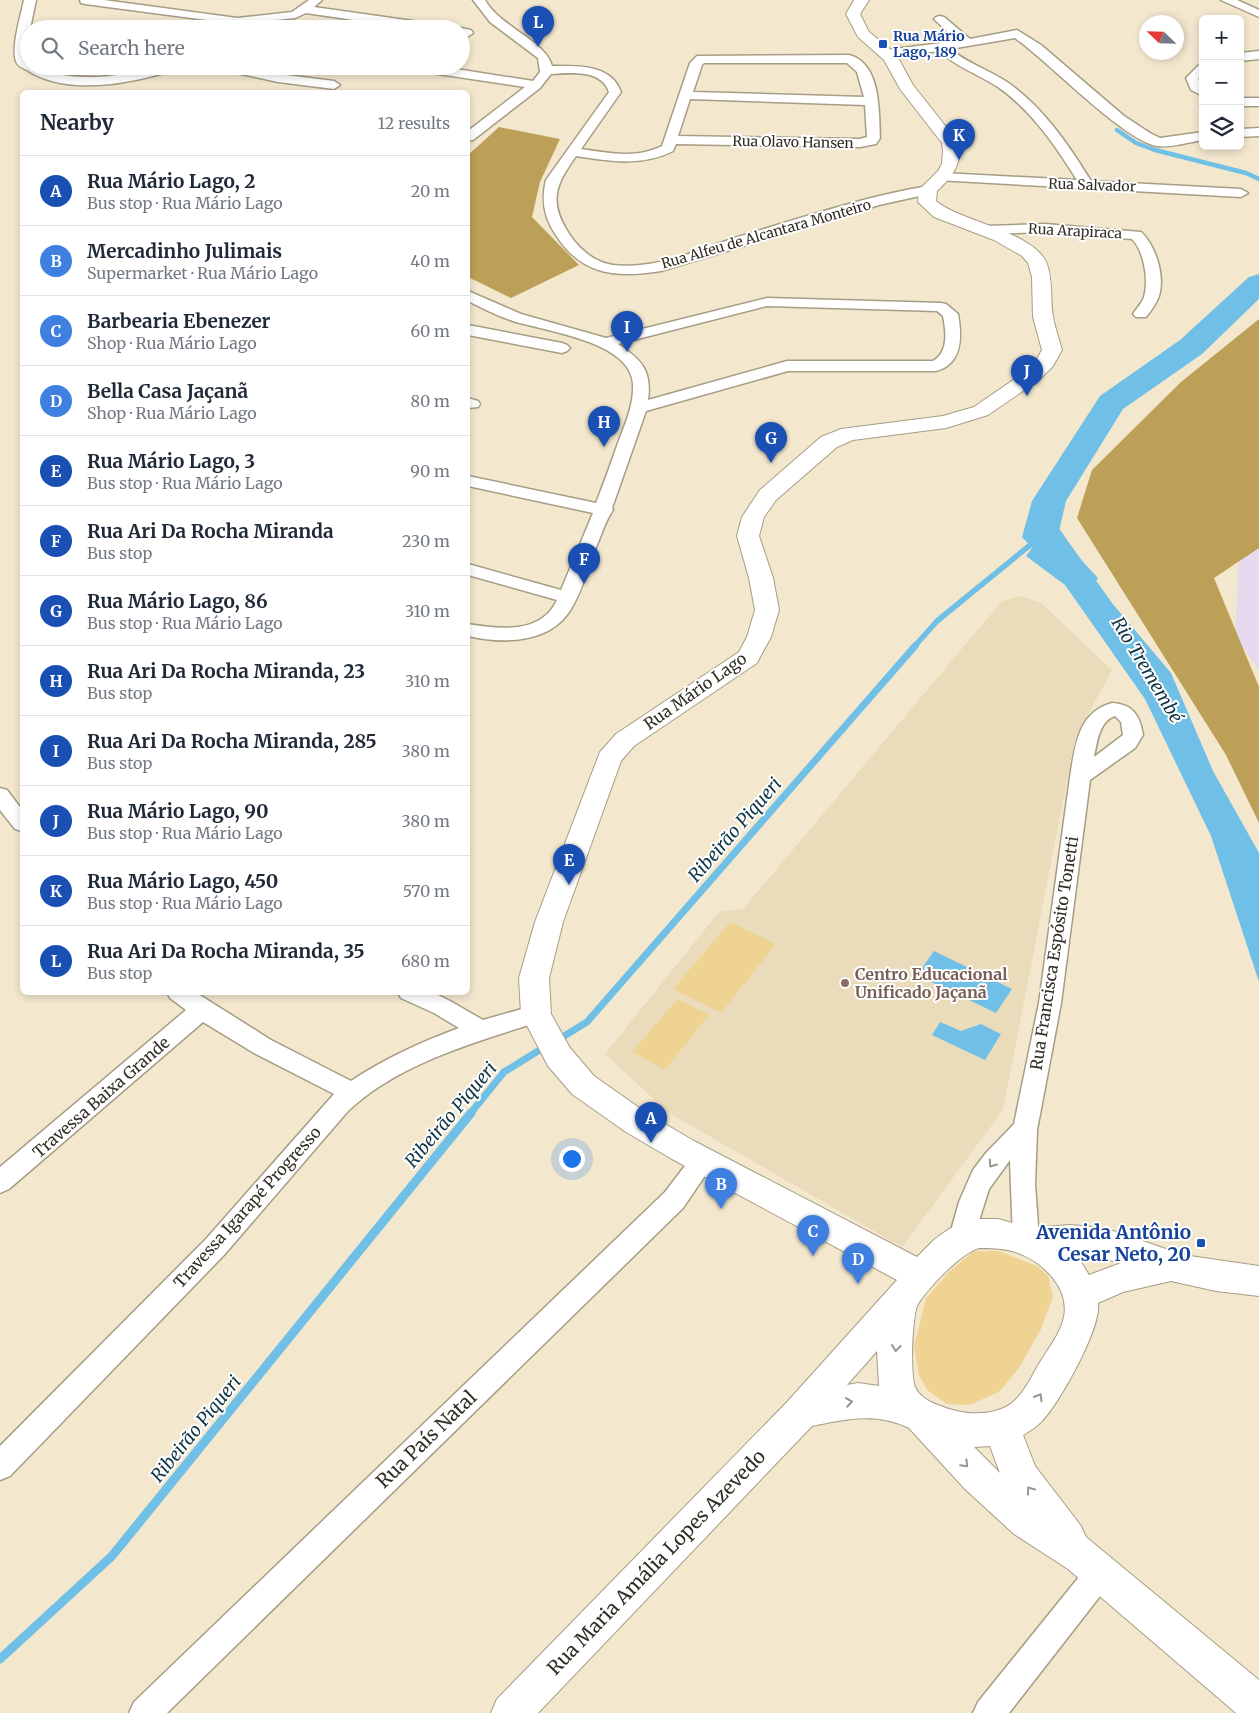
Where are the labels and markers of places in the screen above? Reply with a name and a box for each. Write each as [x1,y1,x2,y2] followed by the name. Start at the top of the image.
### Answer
[522,6,554,47] pin: L
[893,27,965,61] place label: Rua Mário Lago, 189
[877,38,889,50] marker: Rua Mário Lago, 189
[943,119,975,160] pin: K
[611,311,643,352] pin: I
[1011,355,1043,396] pin: J
[588,406,620,447] pin: H
[755,422,787,463] pin: G
[568,543,600,584] pin: F
[553,844,585,885] pin: E
[855,964,1007,1002] place label: Centro Educacional Unificado Jaçanã
[839,977,851,989] marker: Centro Educacional Unificado Jaçanã
[635,1102,667,1143] pin: A
[705,1168,737,1209] pin: B
[797,1215,829,1256] pin: C
[1035,1220,1191,1266] place label: Avenida Antônio Cesar Neto, 20
[1195,1237,1207,1249] marker: Avenida Antônio Cesar Neto, 20
[842,1243,874,1284] pin: D

